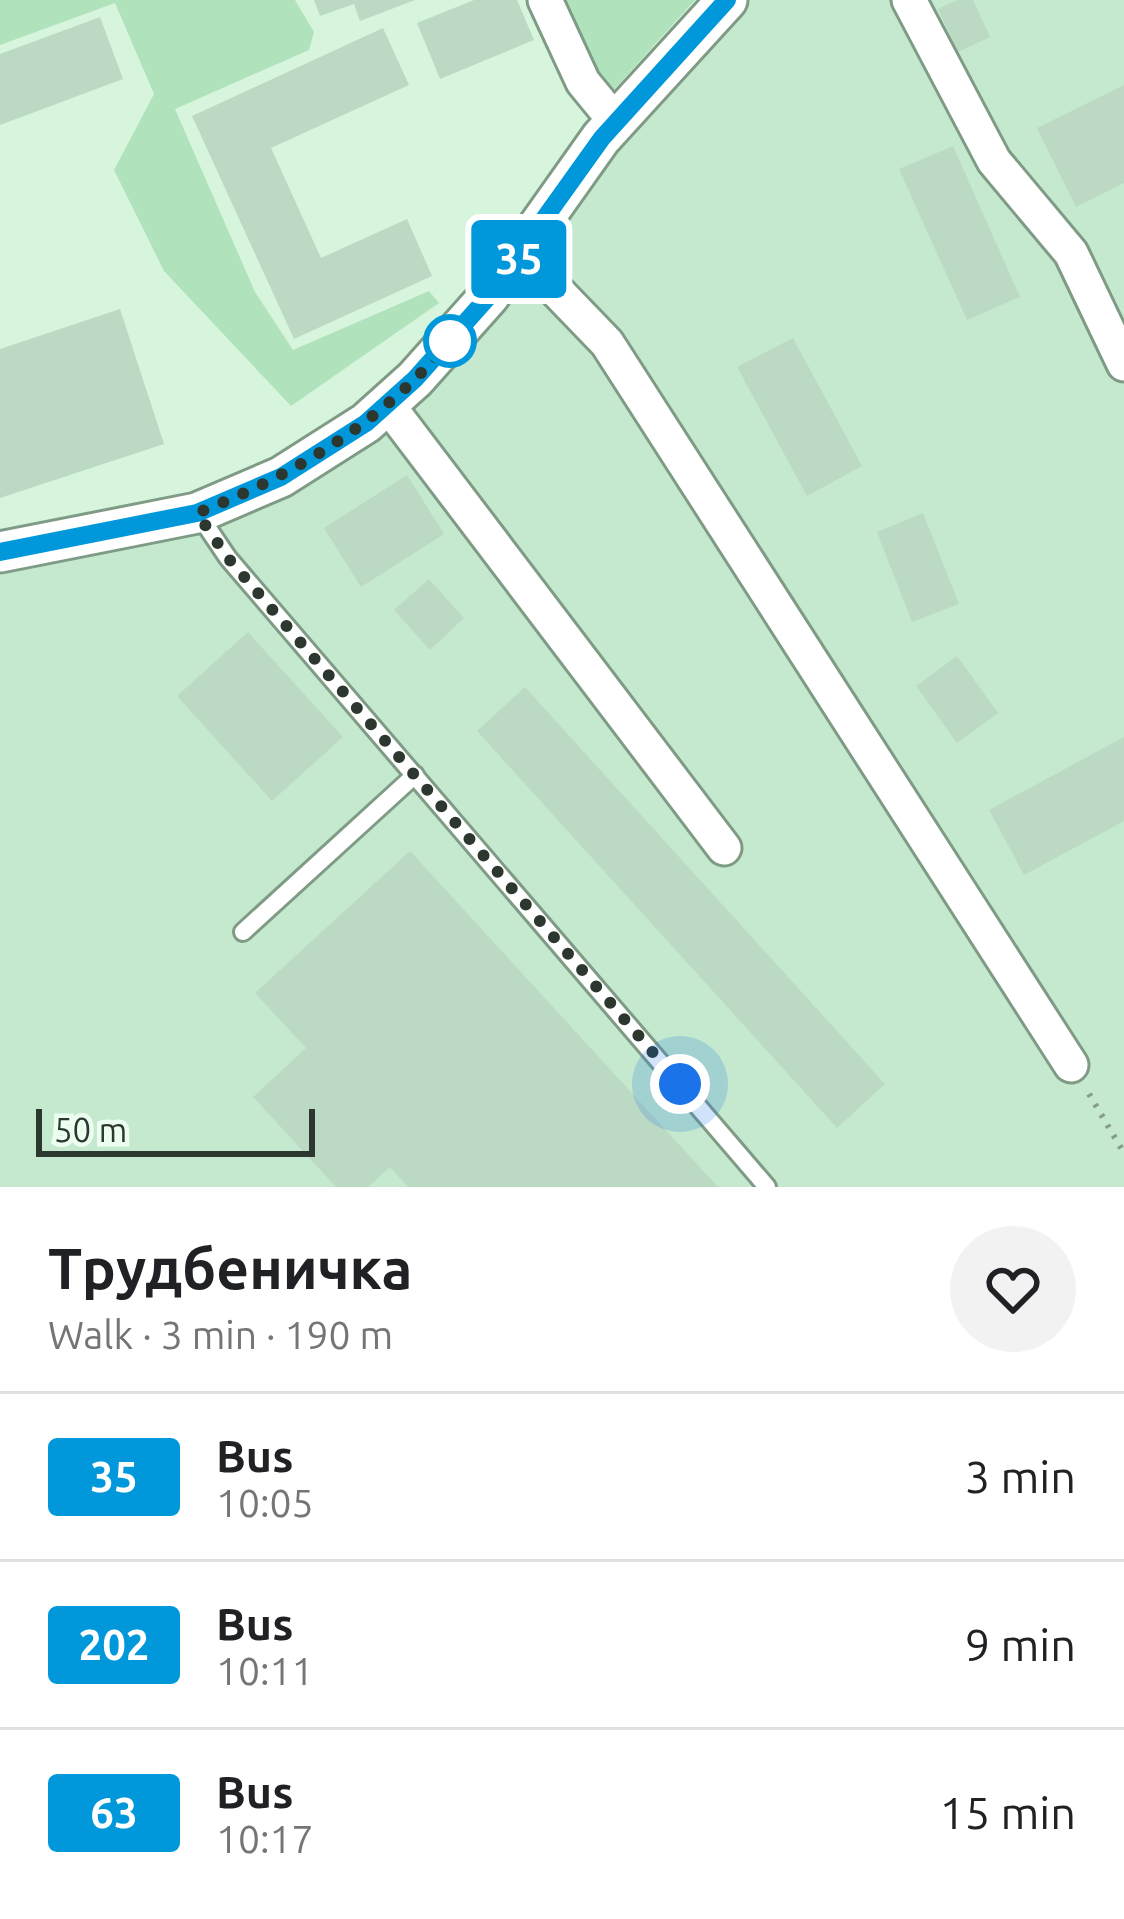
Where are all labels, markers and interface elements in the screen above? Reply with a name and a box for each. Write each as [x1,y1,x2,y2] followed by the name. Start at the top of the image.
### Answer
[465,220,573,298] line badge: 35
[495,235,543,282] text: 35
[425,316,475,366] unlabelled marker
[650,1054,710,1114] your location
[36,1103,315,1156] scale bar
[54,1111,127,1148] text: 50 m
[950,1226,1076,1352] button: heart
[48,1236,412,1300] text: Трудбеничка
[48,1313,393,1356] text: Walk · 3 min · 190 m
[216,1430,293,1481] text: Bus
[965,1451,1076,1502] text: 3 min
[90,1453,138,1500] text: 35
[216,1481,314,1524] text: 10:05
[216,1598,293,1649] text: Bus
[965,1619,1076,1670] text: 9 min
[78,1621,150,1668] text: 202
[216,1649,314,1692] text: 10:11
[216,1766,293,1817] text: Bus
[939,1787,1076,1838] text: 15 min
[90,1789,138,1836] text: 63
[216,1817,314,1860] text: 10:17

